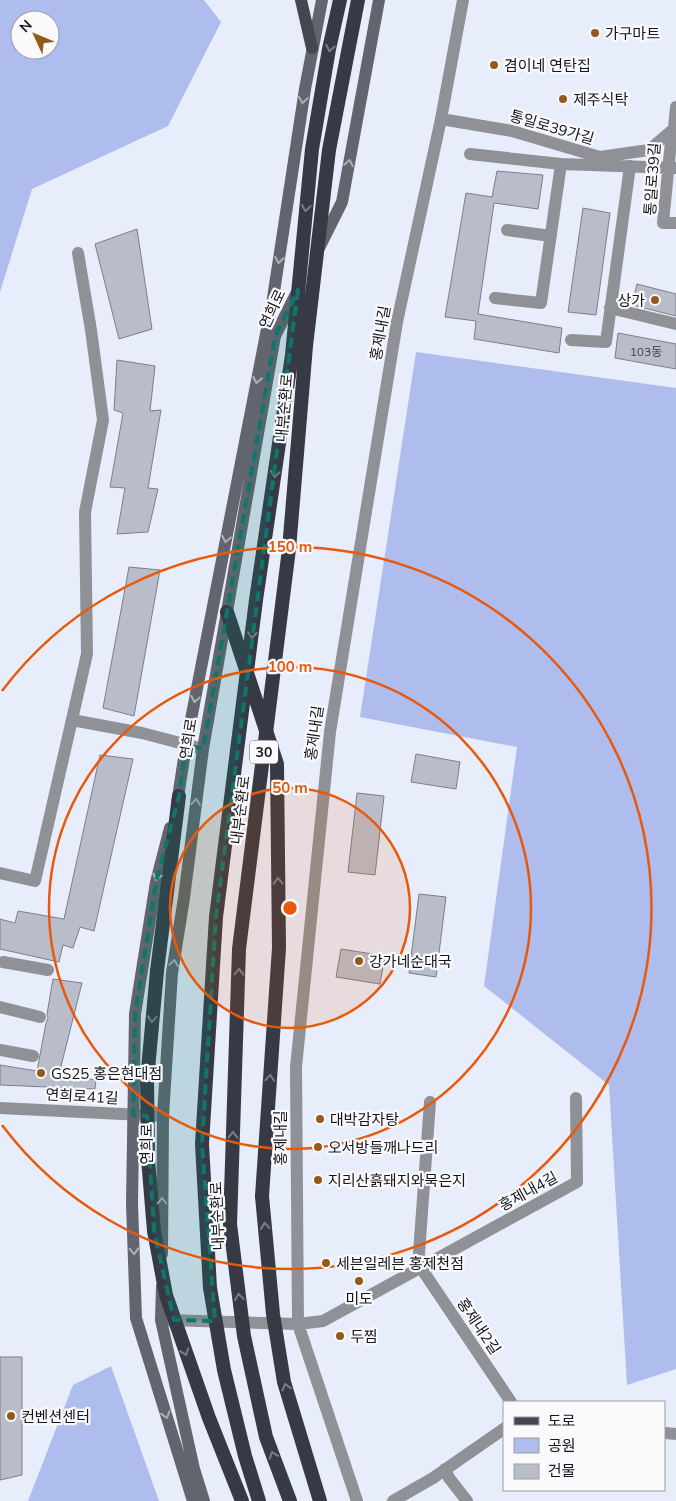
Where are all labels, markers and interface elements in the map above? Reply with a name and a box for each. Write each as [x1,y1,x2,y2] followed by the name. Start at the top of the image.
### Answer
[10,10,60,60] north arrow
[16,16,36,36] text: N
[605,24,660,43] place label: 가구마트
[589,27,601,39] marker: 가구마트
[325,43,335,52] one-way arrow
[504,56,591,75] place label: 겸이네 연탄집
[488,59,500,71] marker: 겸이네 연탄집
[573,90,628,109] place label: 제주식탁
[557,93,569,105] marker: 제주식탁
[298,96,309,104] one-way arrow
[508,106,596,148] street label: 통일로39가길
[640,142,664,216] street label: 통일로39길
[343,159,353,168] one-way arrow
[301,205,312,213] one-way arrow
[274,256,284,265] one-way arrow
[255,286,289,332] street label: 연희로
[617,291,645,310] place label: 상가
[649,294,661,306] marker: 상가
[366,304,394,362] street label: 홍제내길
[630,344,662,359] house number: 103동
[272,373,296,443] street label: 내부순환로
[252,375,263,384] one-way arrow
[270,470,280,478] one-way arrow
[221,535,232,544] one-way arrow
[268,537,312,556] text: 150 m
[247,631,258,639] one-way arrow
[268,657,312,676] text: 100 m
[190,694,201,703] one-way arrow
[301,704,327,762] street label: 홍제내길
[175,717,201,761] street label: 연희로
[250,740,278,764] road number: 30
[226,775,254,845] street label: 내부순환로
[272,778,308,797] text: 50 m
[190,798,201,806] one-way arrow
[153,872,163,880] one-way arrow
[273,876,283,884] one-way arrow
[281,899,299,917] centre of rings
[369,952,452,971] place label: 강가네순대국
[353,955,365,967] marker: 강가네순대국
[168,959,179,967] one-way arrow
[233,968,244,976] one-way arrow
[147,1015,158,1023] one-way arrow
[51,1064,162,1083] place label: GS25 홍은현대점
[35,1067,47,1079] marker: GS25 홍은현대점
[264,1074,275,1082] one-way arrow
[45,1085,119,1107] street label: 연희로41길
[271,1110,290,1166] street label: 홍제내길
[330,1110,399,1129] place label: 대박감자탕
[314,1113,326,1125] marker: 대박감자탕
[137,1123,156,1165] street label: 연희로
[228,1131,238,1138] one-way arrow
[328,1138,438,1157] place label: 오서방들깨나드리
[312,1141,324,1153] marker: 오서방들깨나드리
[495,1167,561,1215] street label: 홍제내4길
[328,1171,466,1190] place label: 지리산흙돼지와묵은지
[312,1174,324,1186] marker: 지리산흙돼지와묵은지
[206,1181,228,1251] street label: 내부순환로
[157,1197,167,1204] one-way arrow
[259,1222,270,1230] one-way arrow
[129,1248,140,1256] one-way arrow
[336,1254,464,1273] place label: 세븐일레븐 홍제천점
[320,1257,332,1269] marker: 세븐일레븐 홍제천점
[353,1275,365,1287] marker: 미도
[345,1289,373,1308] place label: 미도
[234,1293,245,1301] one-way arrow
[453,1294,505,1358] street label: 홍제내2길
[350,1327,378,1346] place label: 두찜
[334,1330,346,1342] marker: 두찜
[179,1347,189,1356] one-way arrow
[281,1383,292,1392] one-way arrow
[503,1401,666,1491] legend
[21,1407,90,1426] place label: 컨벤션센터
[5,1410,17,1422] marker: 컨벤션센터
[161,1411,171,1419] one-way arrow
[548,1411,576,1430] text: 도로
[548,1436,576,1455] text: 공원
[269,1452,279,1460] one-way arrow
[548,1461,576,1480] text: 건물

